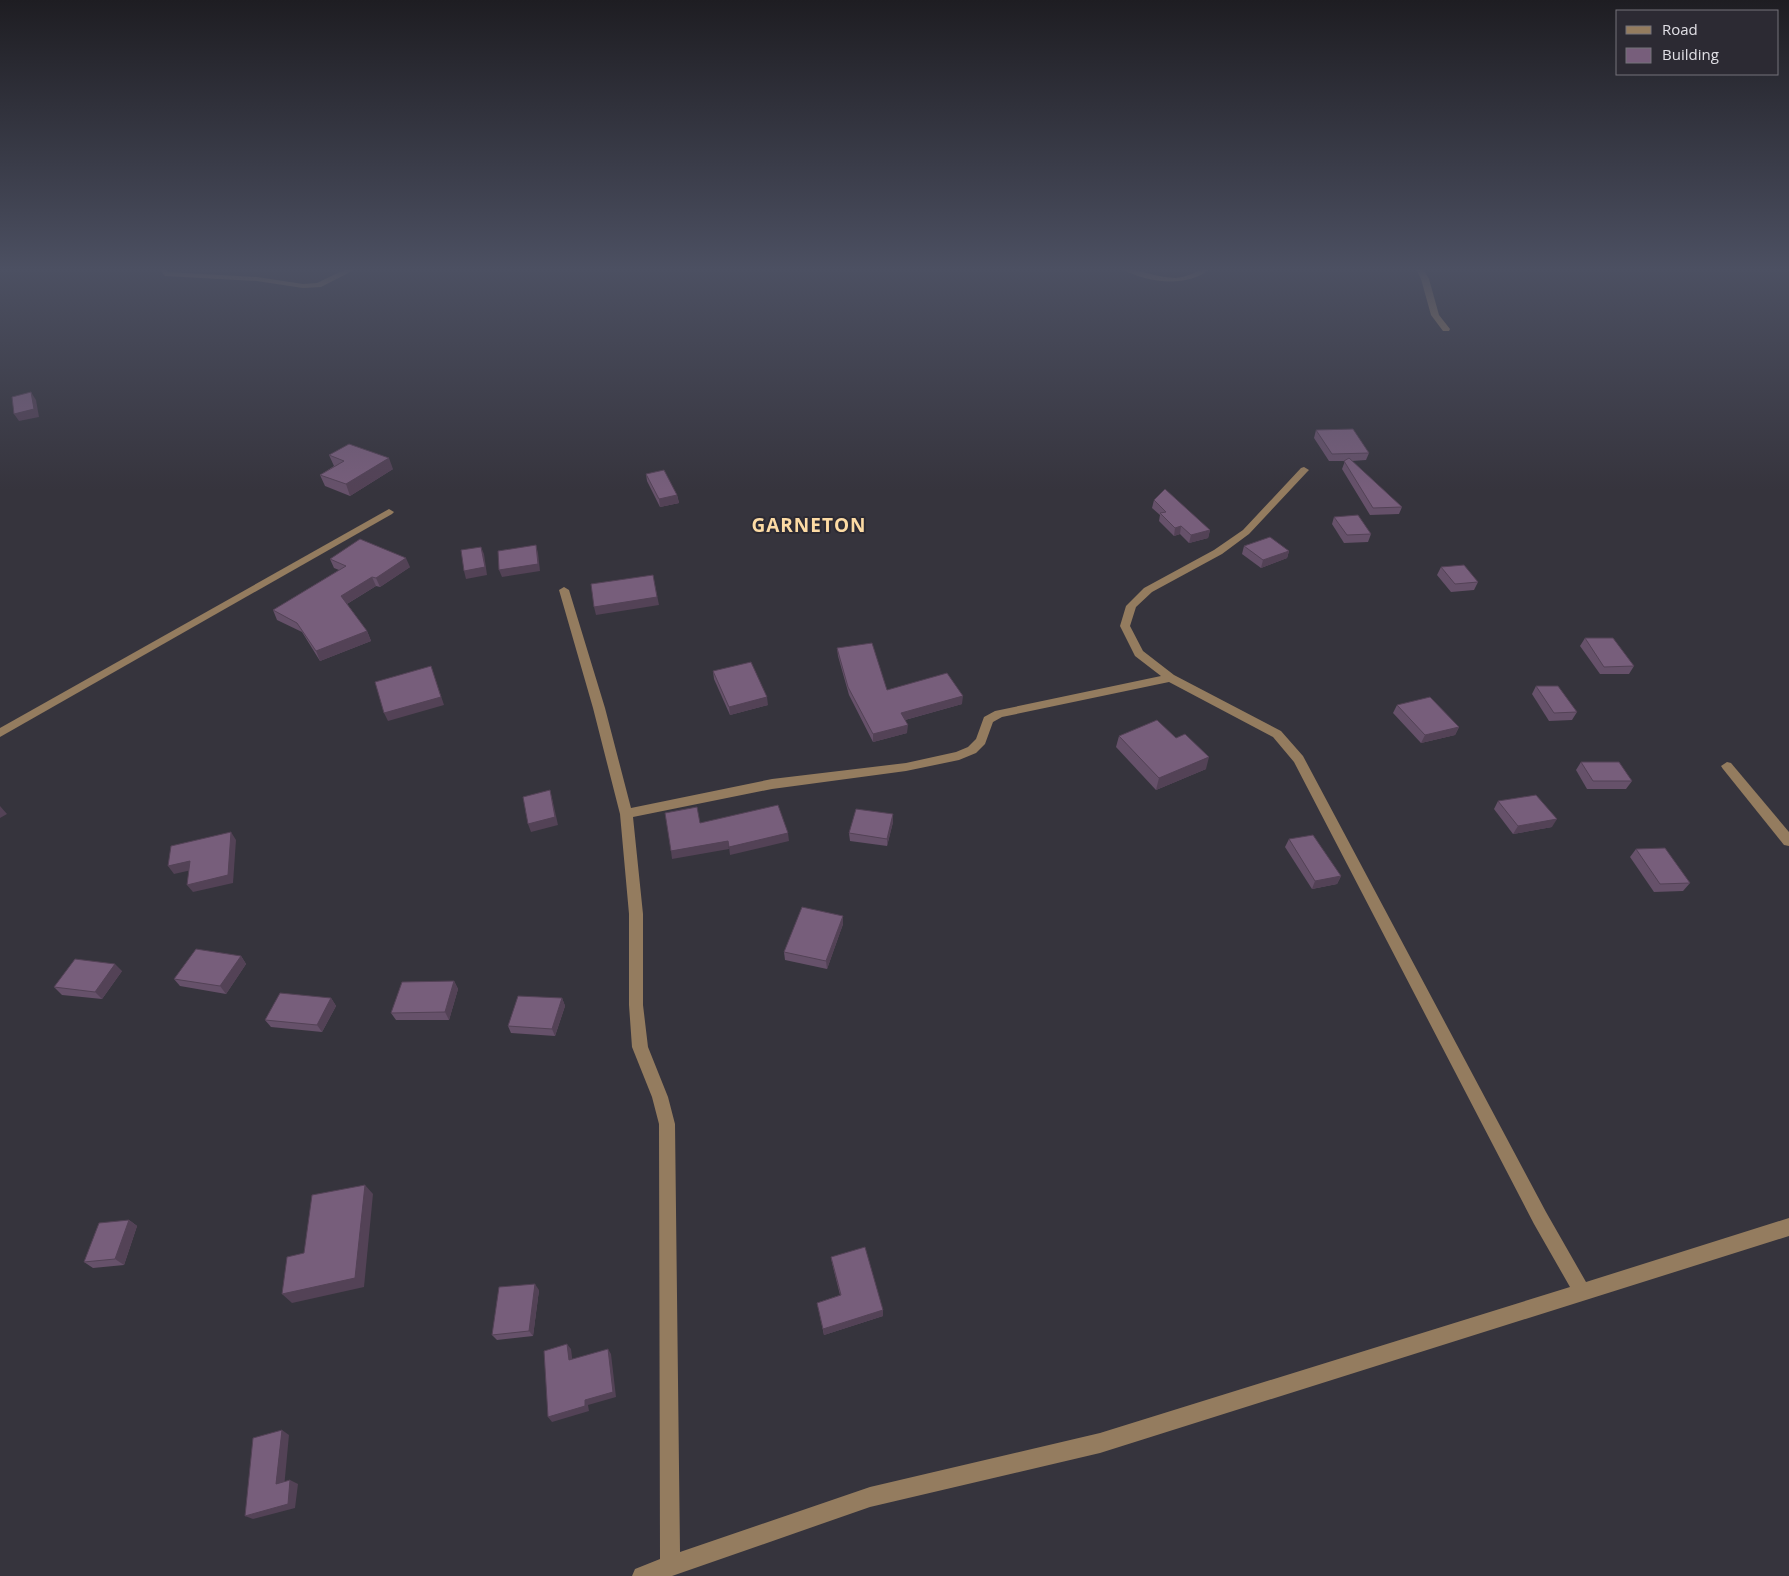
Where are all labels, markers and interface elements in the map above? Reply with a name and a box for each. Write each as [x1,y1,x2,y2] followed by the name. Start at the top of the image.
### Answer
[1616,10,1779,75] legend
[1662,19,1698,39] text: Road
[1662,44,1719,64] text: Building
[751,512,867,538] district label: GARNETON

